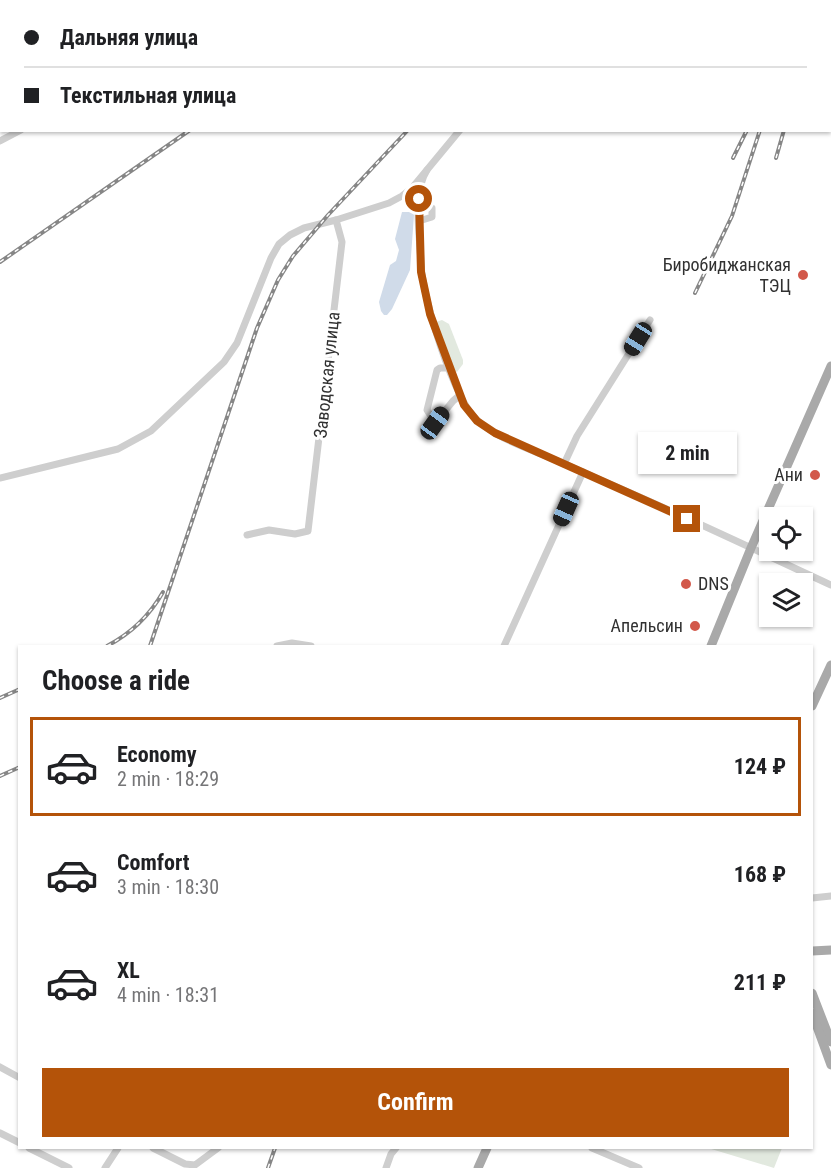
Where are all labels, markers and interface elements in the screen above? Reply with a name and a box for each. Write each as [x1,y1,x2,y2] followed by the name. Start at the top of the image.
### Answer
[60,25,198,50] text: Дальняя улица
[60,83,236,108] text: Текстильная улица
[405,185,432,212] route start
[663,254,791,296] place label: Биробиджанская ТЭЦ
[796,268,810,282] marker: Биробиджанская ТЭЦ
[309,311,344,439] street label: Заводская улица
[621,319,655,359] car
[417,403,453,443] car
[638,432,736,474] callout: 2 min
[665,441,710,465] text: 2 min
[774,464,803,485] place label: Ани
[808,468,822,482] marker: Ани
[550,489,582,529] car
[673,505,700,532] route end
[759,507,813,627] map controls
[759,507,813,561] button: locate
[698,573,729,594] place label: DNS
[759,573,813,627] button: layers
[679,577,693,591] marker: DNS
[611,615,683,636] place label: Апельсин
[688,619,702,633] marker: Апельсин
[42,665,190,697] text: Choose a ride
[45,740,99,794] icon: car
[117,742,197,767] text: Economy
[734,754,786,779] text: 124 ₽
[117,767,219,791] text: 2 min · 18:29
[45,848,99,902] icon: car
[117,850,190,875] text: Comfort
[734,862,786,887] text: 168 ₽
[117,875,219,899] text: 3 min · 18:30
[45,956,99,1010] icon: car
[117,958,140,983] text: XL
[734,970,786,995] text: 211 ₽
[117,983,219,1007] text: 4 min · 18:31
[42,1068,789,1137] button: Confirm

